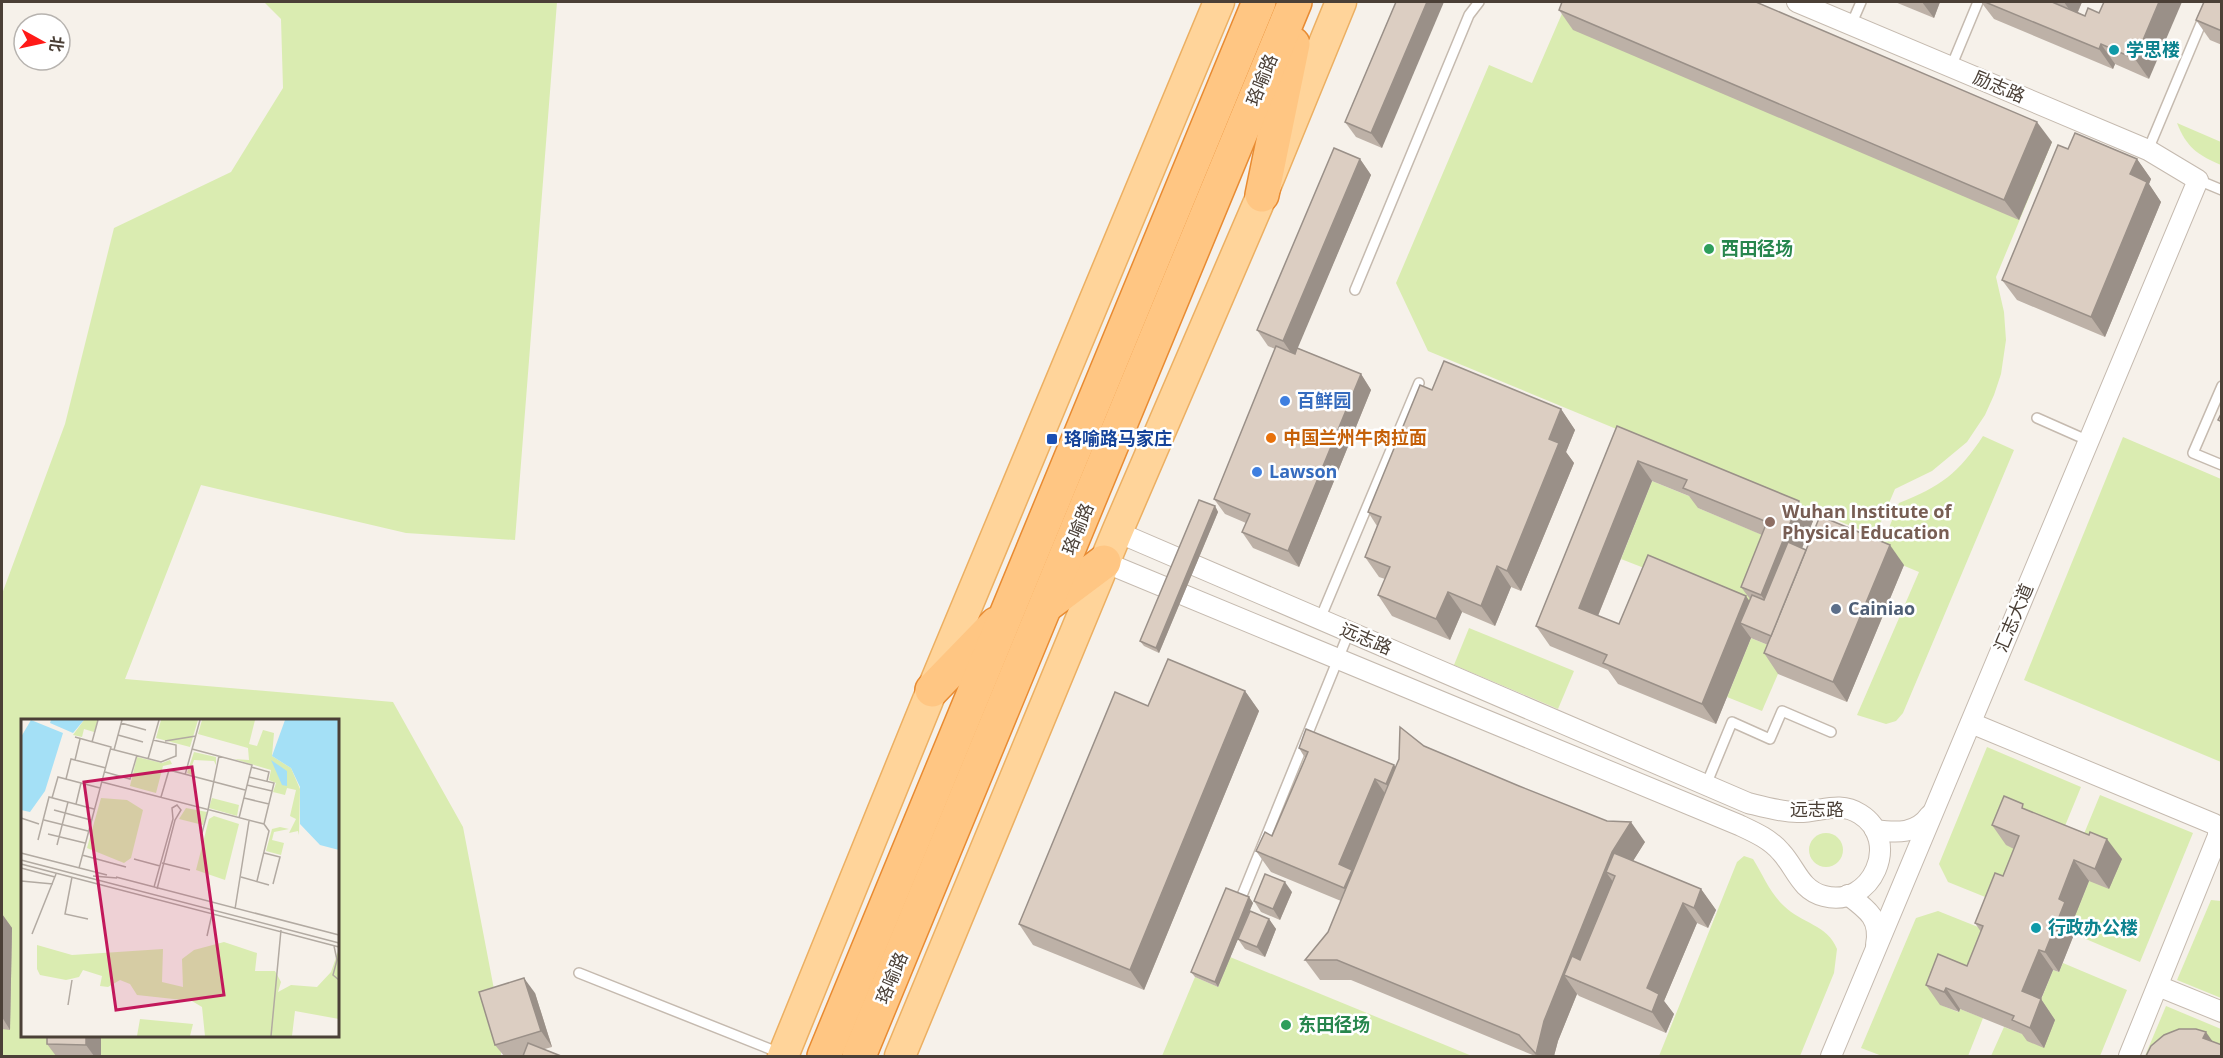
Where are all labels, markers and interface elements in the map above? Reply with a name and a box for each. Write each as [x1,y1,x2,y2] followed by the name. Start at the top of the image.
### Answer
[12,12,72,72] north arrow
[45,35,69,54] text: 北
[2126,37,2180,61] place label: 学思楼
[2107,43,2121,57] marker: 学思楼
[1240,50,1282,109] street label: 珞喻路
[1970,64,2029,108] street label: 励志路
[1721,236,1793,260] place label: 西田径场
[1702,242,1716,256] marker: 西田径场
[1297,388,1351,412] place label: 百鲜园
[1278,394,1292,408] marker: 百鲜园
[1283,425,1427,449] place label: 中国兰州牛肉拉面
[1064,426,1172,450] place label: 珞喻路马家庄
[1264,431,1278,445] marker: 中国兰州牛肉拉面
[1045,432,1059,446] marker: 珞喻路马家庄
[1269,459,1337,483] place label: Lawson
[1250,465,1264,479] marker: Lawson
[1056,499,1098,558] street label: 珞喻路
[1782,499,1952,544] place label: Wuhan Institute of Physical Education
[1763,515,1777,529] marker: Wuhan Institute of Physical Education
[1988,580,2038,655] street label: 汇志大道
[1848,596,1915,620] place label: Cainiao
[1829,602,1843,616] marker: Cainiao
[1337,616,1396,660] street label: 远志路
[21,719,339,1037] inset map
[1790,797,1844,821] street label: 远志路
[2048,915,2138,939] place label: 行政办公楼
[2029,921,2043,935] marker: 行政办公楼
[869,948,913,1007] street label: 珞喻路
[1298,1012,1370,1036] place label: 东田径场
[1279,1018,1293,1032] marker: 东田径场

